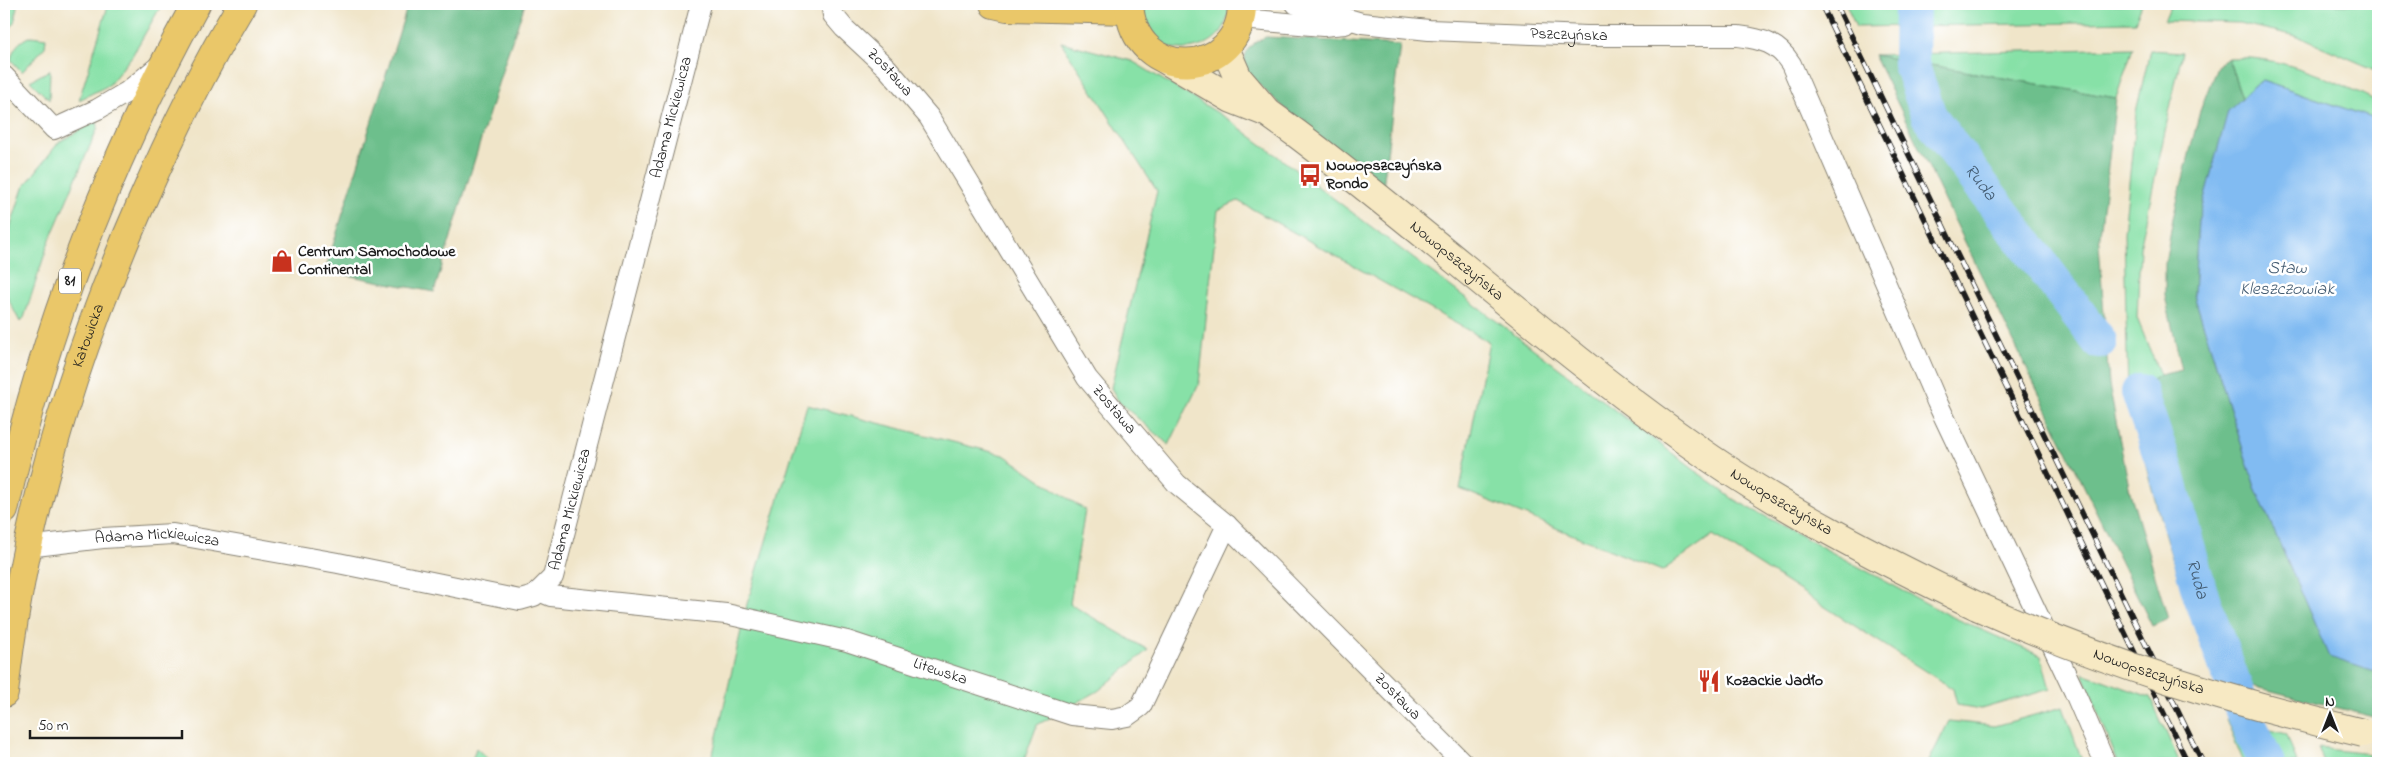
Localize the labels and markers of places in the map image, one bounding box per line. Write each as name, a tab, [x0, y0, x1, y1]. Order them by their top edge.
place label: Nowopszczyńska Rondo	[1325, 154, 1442, 196]
bus stop icon: Nowopszczyńska Rondo	[1297, 162, 1323, 188]
place label: Centrum Samochodowe Continental	[298, 240, 456, 282]
shop icon: Centrum Samochodowe Continental	[269, 248, 295, 274]
restaurant icon: Kozackie Jadło	[1696, 668, 1722, 694]
place label: Kozackie Jadło	[1726, 669, 1823, 693]

